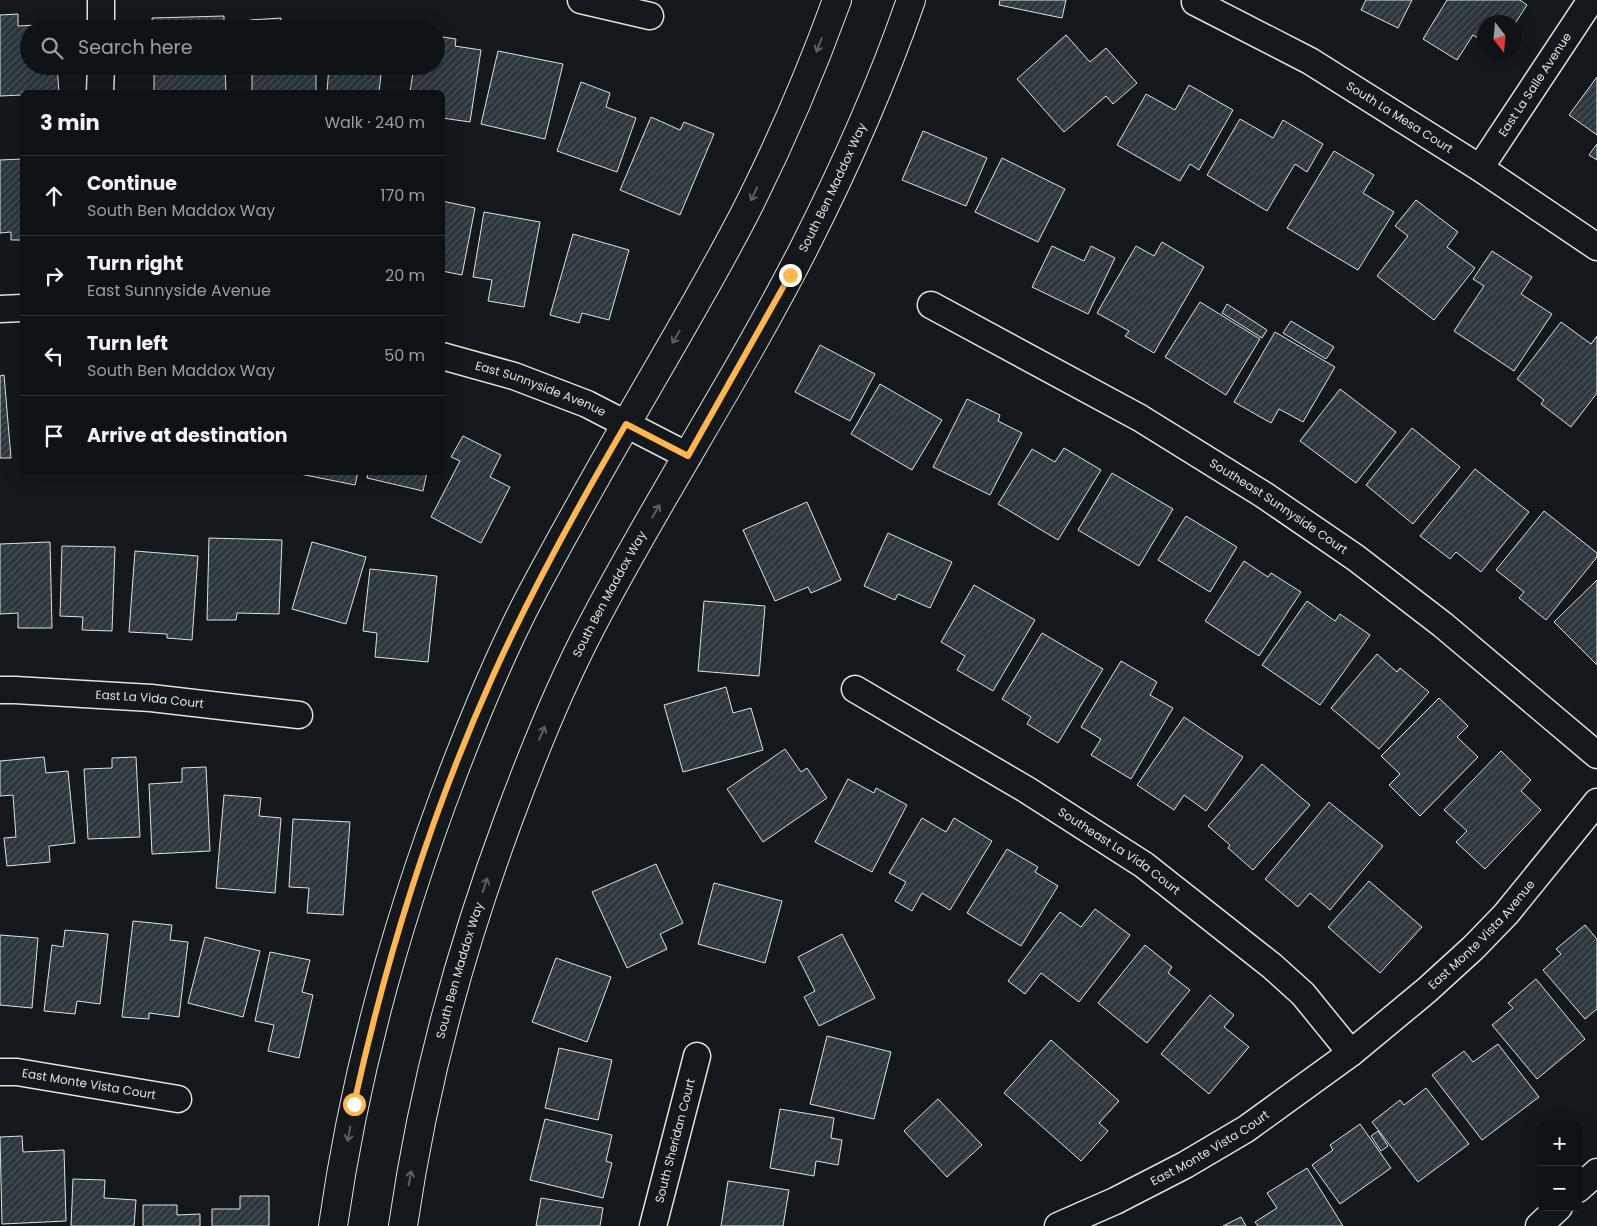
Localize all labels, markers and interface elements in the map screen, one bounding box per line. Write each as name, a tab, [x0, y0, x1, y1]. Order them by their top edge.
north arrow	[1477, 15, 1522, 60]
search box	[20, 20, 445, 75]
street label: East La Salle Avenue	[1494, 29, 1575, 140]
icon: search	[38, 34, 66, 62]
text: Search here	[78, 34, 192, 61]
one-way arrow	[814, 38, 823, 53]
street label: South La Mesa Court	[1343, 77, 1456, 157]
text: 3 min	[40, 108, 100, 137]
text: Walk · 240 m	[324, 111, 425, 134]
street label: South Ben Maddox Way	[794, 120, 870, 255]
text: Continue	[87, 170, 177, 197]
icon: ahead	[40, 182, 68, 210]
text: 170 m	[380, 184, 425, 207]
one-way arrow	[749, 186, 758, 201]
text: South Ben Maddox Way	[87, 199, 275, 222]
text: Turn right	[87, 250, 183, 277]
icon: right	[40, 262, 68, 290]
text: 20 m	[385, 264, 425, 287]
route end	[779, 264, 802, 287]
text: East Sunnyside Avenue	[87, 279, 271, 302]
one-way arrow	[671, 329, 681, 343]
text: Turn left	[87, 330, 168, 357]
icon: left	[40, 342, 68, 370]
text: 50 m	[384, 344, 425, 367]
street label: East Sunnyside Avenue	[474, 357, 609, 420]
text: South Ben Maddox Way	[87, 359, 275, 382]
icon: arrive	[40, 422, 68, 450]
text: Arrive at destination	[87, 422, 288, 449]
street label: Southeast Sunnyside Court	[1207, 454, 1351, 558]
one-way arrow	[651, 504, 661, 518]
street label: South Ben Maddox Way	[568, 527, 650, 660]
street label: East La Vida Court	[95, 686, 205, 712]
one-way arrow	[538, 726, 547, 741]
street label: Southeast La Vida Court	[1055, 803, 1184, 898]
street label: East Monte Vista Avenue	[1424, 876, 1539, 993]
one-way arrow	[480, 877, 490, 893]
street label: South Ben Maddox Way	[431, 900, 487, 1040]
street label: East Monte Vista Court	[21, 1064, 157, 1103]
street label: South Sheridan Court	[650, 1077, 699, 1205]
route start	[343, 1093, 366, 1116]
street label: East Monte Vista Court	[1147, 1106, 1273, 1189]
map controls	[1537, 1121, 1582, 1211]
button: +	[1537, 1121, 1582, 1166]
one-way arrow	[343, 1126, 353, 1142]
button: −	[1537, 1166, 1582, 1211]
one-way arrow	[406, 1170, 416, 1186]

